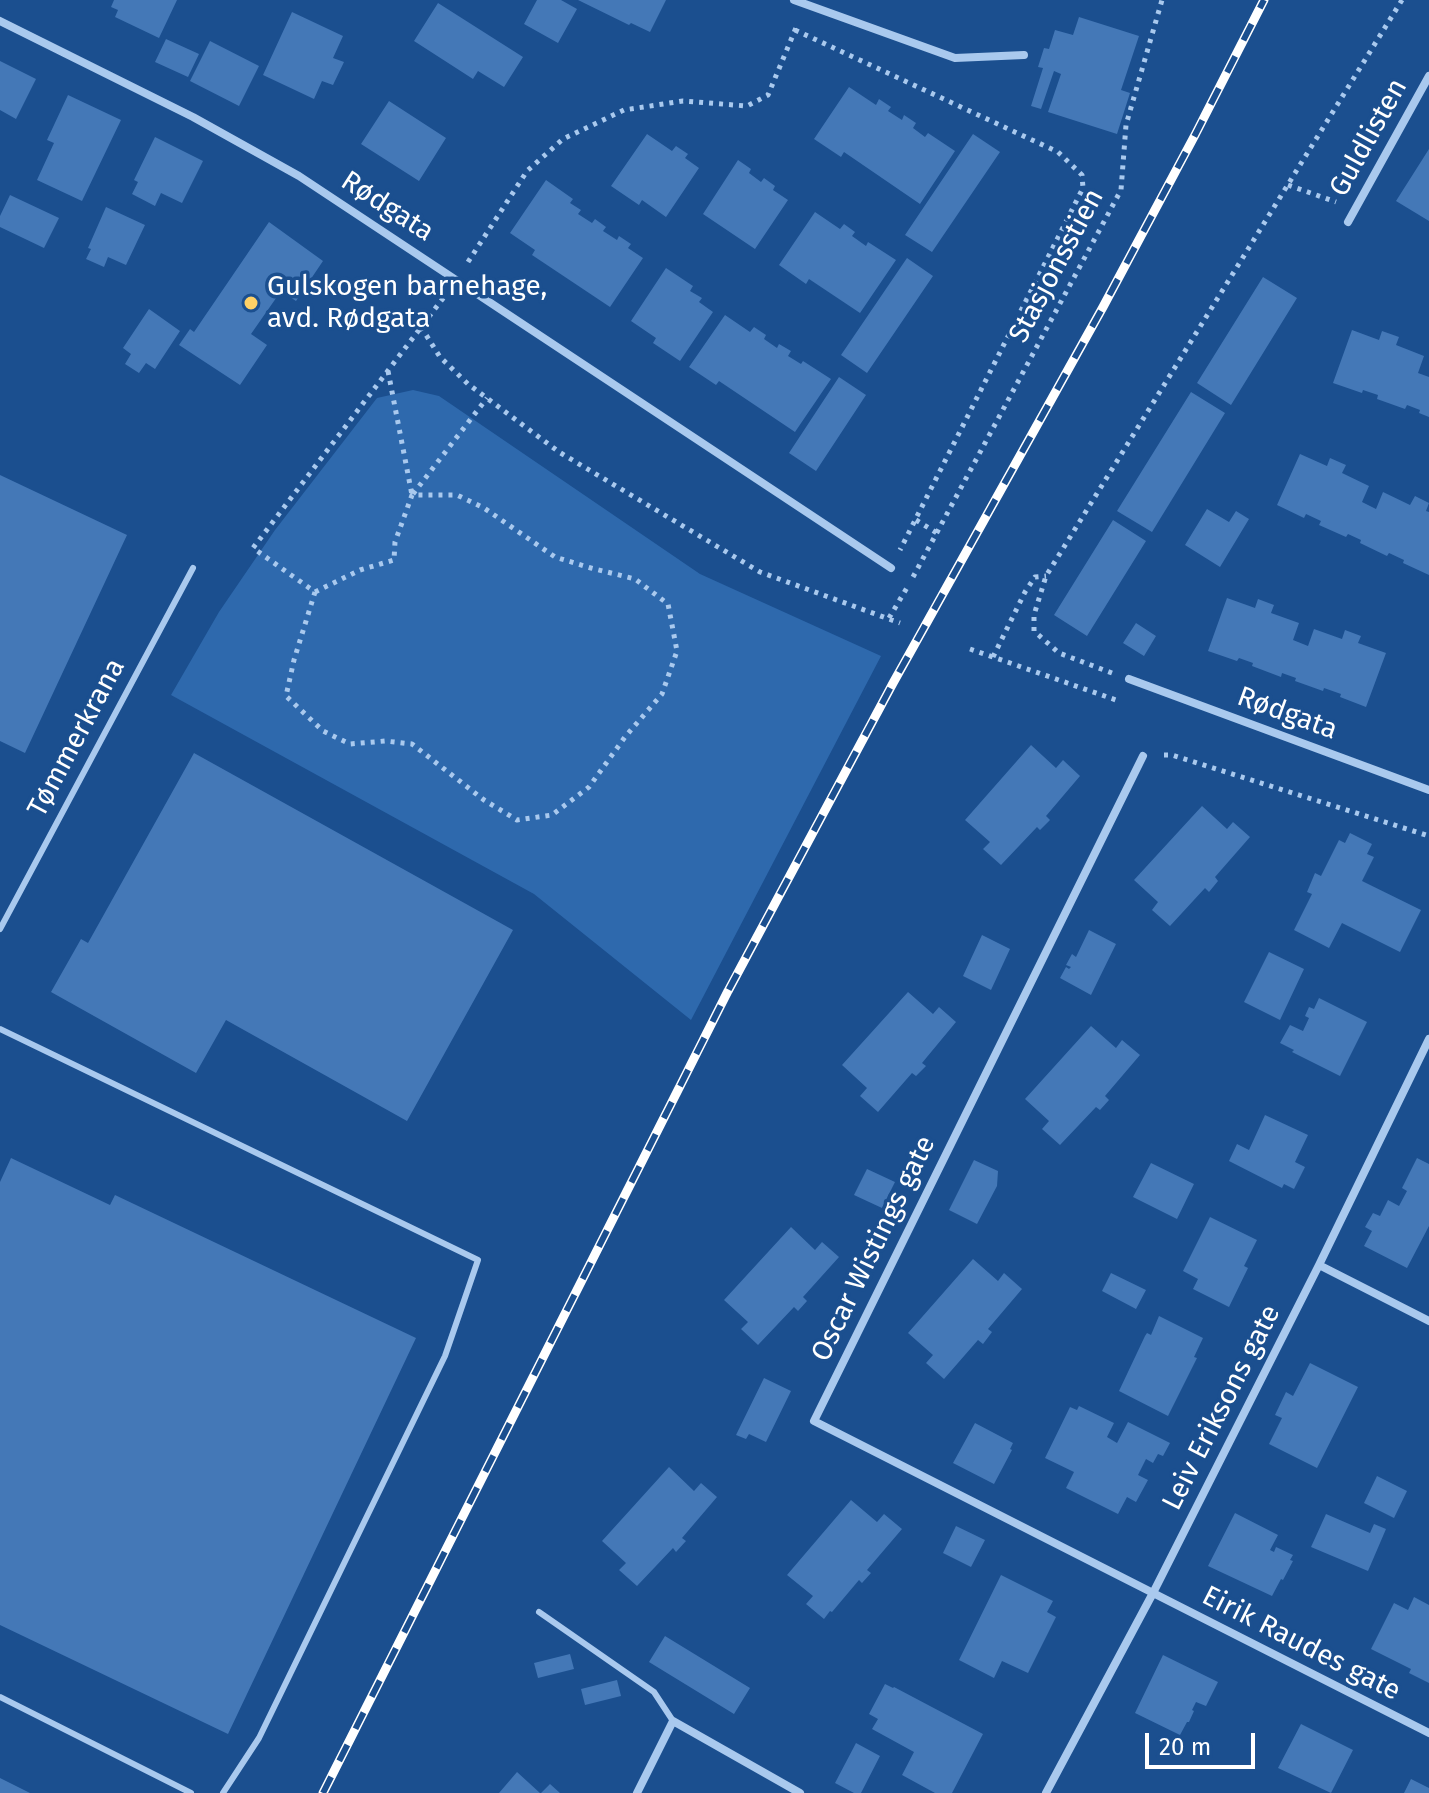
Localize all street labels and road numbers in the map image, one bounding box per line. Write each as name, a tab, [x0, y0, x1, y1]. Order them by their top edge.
street label: Guldlisten	[1323, 73, 1415, 203]
street label: Rødgata	[334, 165, 440, 249]
street label: Stasjonsstien	[1002, 183, 1112, 349]
street label: Tømmerkrana	[21, 653, 133, 823]
street label: Rødgata	[1232, 680, 1342, 748]
street label: Oscar Wistings gate	[805, 1131, 943, 1367]
street label: Leiv Eriksons gate	[1156, 1300, 1288, 1516]
street label: Eirik Raudes gate	[1196, 1579, 1406, 1709]

